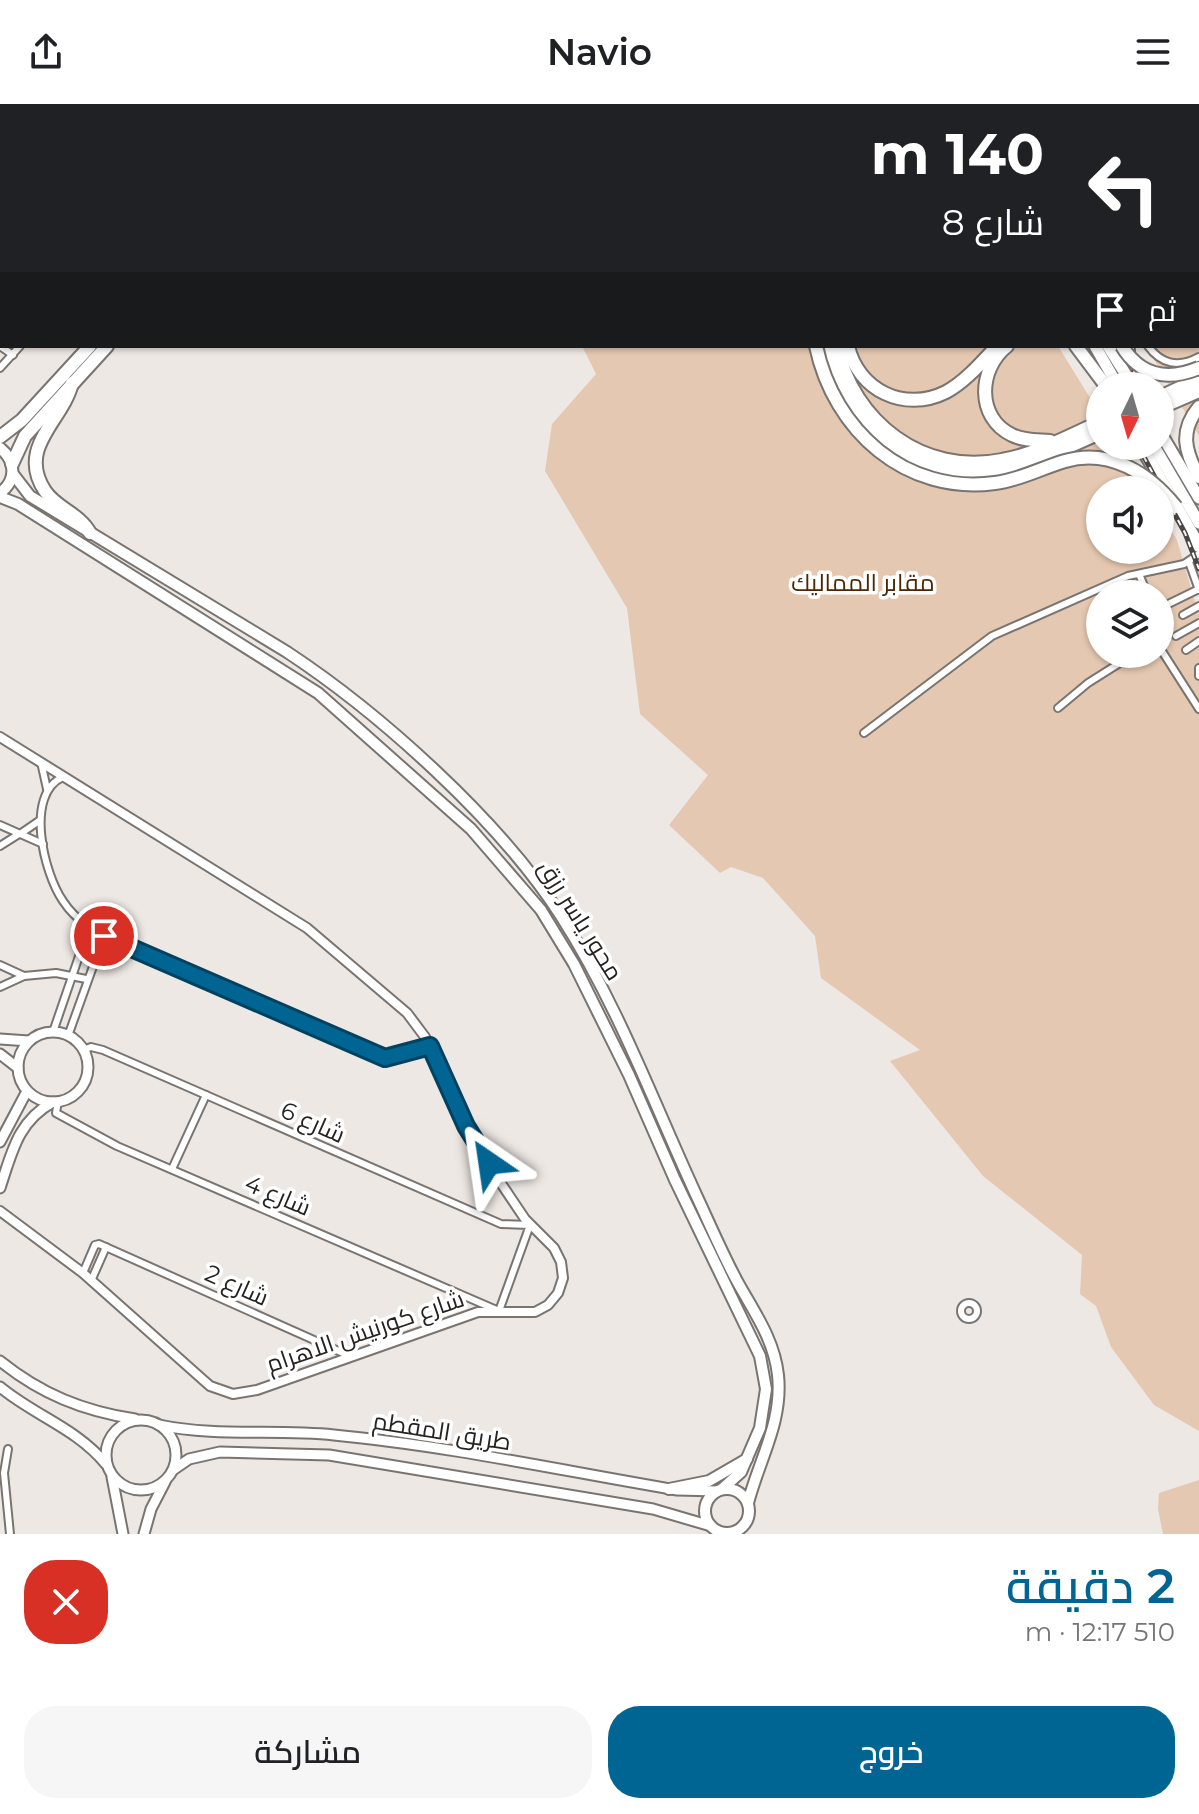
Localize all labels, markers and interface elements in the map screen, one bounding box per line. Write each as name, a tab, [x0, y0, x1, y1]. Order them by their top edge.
icon: share	[24, 30, 68, 74]
text: Navio	[547, 30, 652, 74]
icon: menu	[1131, 30, 1175, 74]
text: 140 m	[871, 120, 1044, 188]
icon: left	[1072, 136, 1176, 240]
text: شارع 8	[942, 200, 1044, 244]
icon: arrive	[1088, 288, 1132, 332]
text: ثم	[1148, 292, 1176, 329]
north arrow	[1086, 372, 1174, 460]
map controls	[1086, 372, 1174, 668]
button: sound	[1086, 476, 1174, 564]
park label: مقابر المماليك	[791, 568, 935, 597]
button: layers	[1086, 580, 1174, 668]
street label: محور ياسر رزق	[532, 855, 629, 986]
pin	[70, 902, 138, 970]
icon: arrive	[82, 914, 126, 958]
street label: شارع 6	[275, 1095, 350, 1151]
position arrow	[447, 1121, 531, 1205]
street label: شارع 4	[240, 1168, 315, 1224]
street label: شارع 2	[200, 1258, 273, 1314]
street label: شارع كورنيش الاهرام	[262, 1284, 468, 1380]
street label: طريق المقطم	[371, 1406, 513, 1458]
text: 2 دقيقة	[1006, 1557, 1175, 1615]
button: close	[24, 1560, 108, 1644]
text: 510 m · 12:17	[1025, 1616, 1175, 1648]
button: مشاركة	[24, 1706, 592, 1798]
button: خروج	[608, 1706, 1175, 1798]

